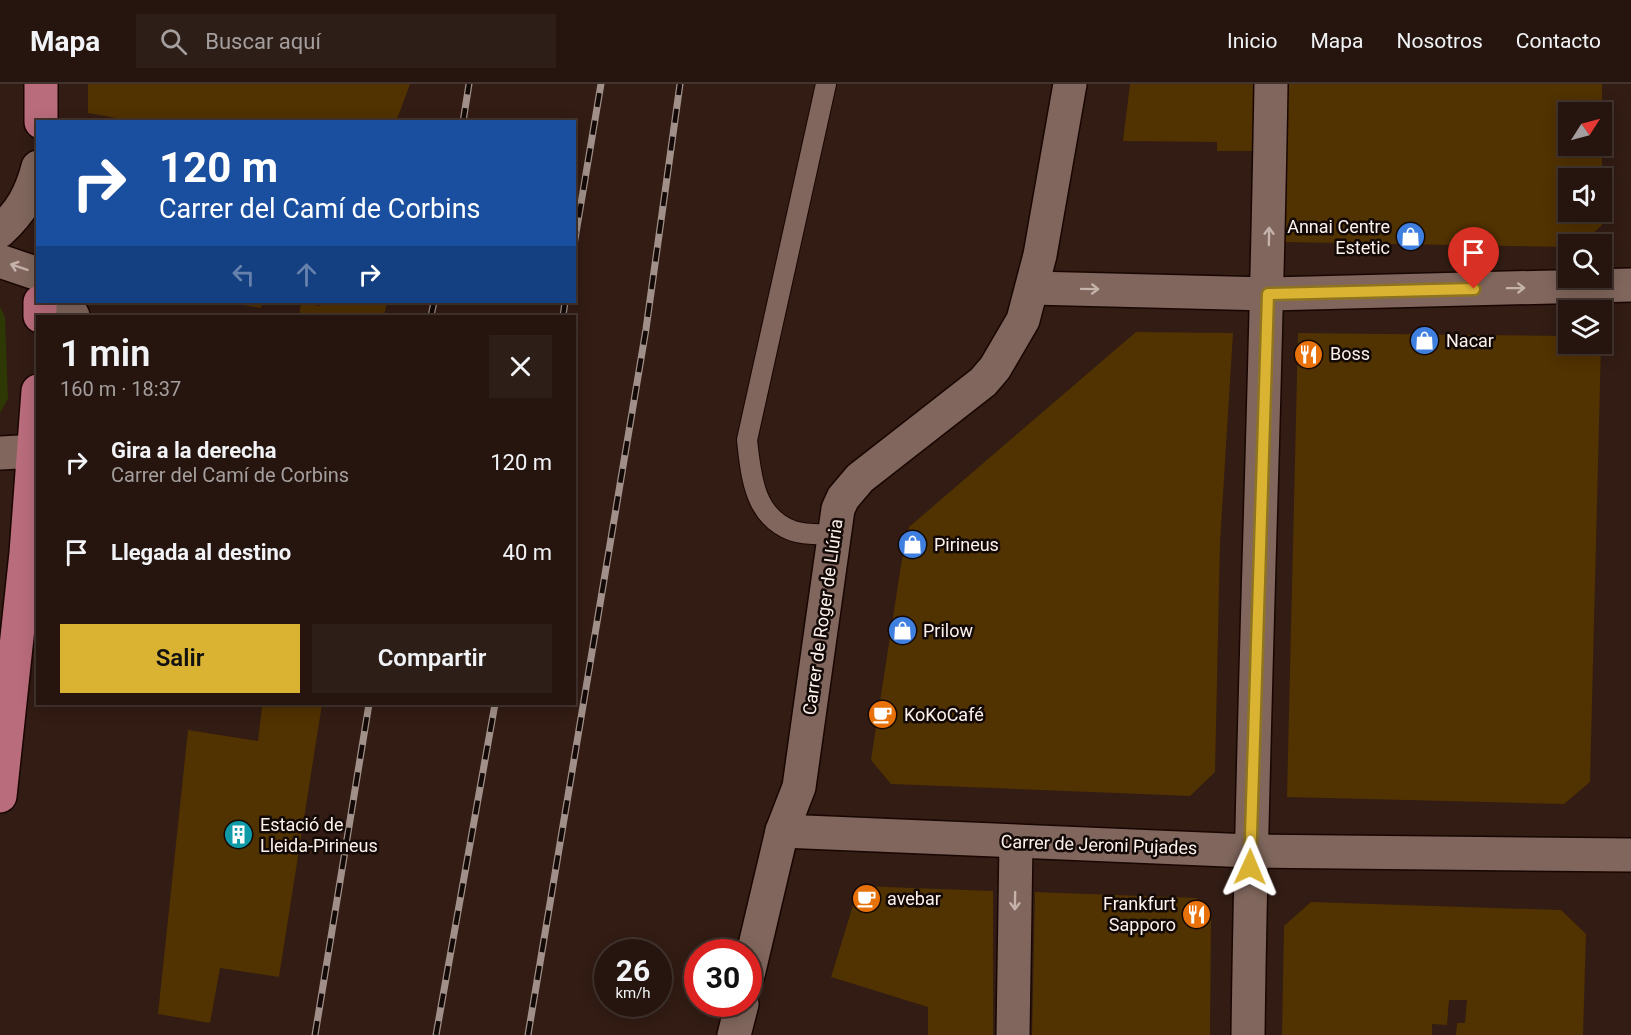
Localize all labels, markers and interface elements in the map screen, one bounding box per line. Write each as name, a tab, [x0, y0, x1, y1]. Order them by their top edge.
search box	[136, 14, 556, 68]
text: Mapa	[30, 25, 100, 58]
icon: search	[157, 25, 190, 58]
text: Buscar aquí	[205, 29, 321, 54]
text: Inicio	[1227, 29, 1277, 53]
text: Mapa	[1310, 29, 1363, 53]
text: Nosotros	[1396, 29, 1483, 53]
text: Contacto	[1516, 29, 1601, 53]
north arrow	[1558, 102, 1612, 156]
map controls	[1558, 102, 1612, 354]
text: 120 m	[159, 143, 278, 192]
icon: right	[60, 144, 138, 222]
button: sound	[1558, 168, 1612, 222]
text: Carrer del Camí de Corbins	[159, 193, 481, 225]
place label: Annai Centre Estetic	[1287, 216, 1390, 258]
shop icon: Annai Centre Estetic	[1395, 221, 1427, 253]
one-way arrow	[1263, 226, 1274, 246]
pin	[1448, 227, 1499, 289]
button: search	[1558, 234, 1612, 288]
icon: arrive	[1457, 236, 1490, 269]
icon: left	[227, 258, 260, 291]
icon: ahead	[290, 258, 323, 291]
icon: right	[353, 258, 386, 291]
one-way arrow	[10, 261, 29, 272]
one-way arrow	[1505, 282, 1525, 294]
one-way arrow	[1080, 284, 1100, 295]
button: layers	[1558, 300, 1612, 354]
shop icon: Nacar	[1409, 325, 1441, 357]
place label: Nacar	[1446, 330, 1494, 351]
text: 1 min	[60, 333, 150, 375]
button: close	[489, 335, 552, 398]
restaurant icon: Boss	[1293, 338, 1325, 370]
place label: Boss	[1330, 343, 1370, 364]
text: 160 m · 18:37	[60, 377, 181, 401]
text: Gira a la derecha	[111, 438, 277, 463]
icon: right	[60, 446, 93, 479]
text: 120 m	[490, 450, 552, 475]
text: Carrer del Camí de Corbins	[111, 463, 349, 487]
street label: Carrer de Roger de Llúria	[798, 518, 847, 716]
shop icon: Pirineus	[897, 529, 929, 561]
place label: Pirineus	[934, 534, 999, 555]
icon: arrive	[60, 536, 93, 569]
text: Llegada al destino	[111, 540, 291, 565]
text: 40 m	[503, 540, 552, 565]
shop icon: Prilow	[886, 615, 918, 647]
place label: Prilow	[923, 620, 973, 641]
button: Salir	[60, 624, 300, 693]
button: Compartir	[312, 624, 552, 693]
cafe icon: KoKoCafé	[867, 699, 899, 731]
place label: KoKoCafé	[904, 704, 984, 725]
place label: Estació de Lleida-Pirineus	[260, 814, 378, 856]
building icon: Estació de Lleida-Pirineus	[223, 819, 255, 851]
street label: Carrer de Jeroni Pujades	[1000, 831, 1198, 858]
position arrow	[1218, 835, 1282, 899]
cafe icon: avebar	[850, 883, 882, 915]
place label: avebar	[887, 888, 941, 909]
one-way arrow	[1009, 890, 1021, 910]
place label: Frankfurt Sapporo	[1103, 893, 1176, 935]
restaurant icon: Frankfurt Sapporo	[1181, 898, 1213, 930]
speed limit sign: 30	[684, 939, 762, 1017]
text: 26	[616, 953, 650, 988]
text: km/h	[615, 984, 651, 1002]

